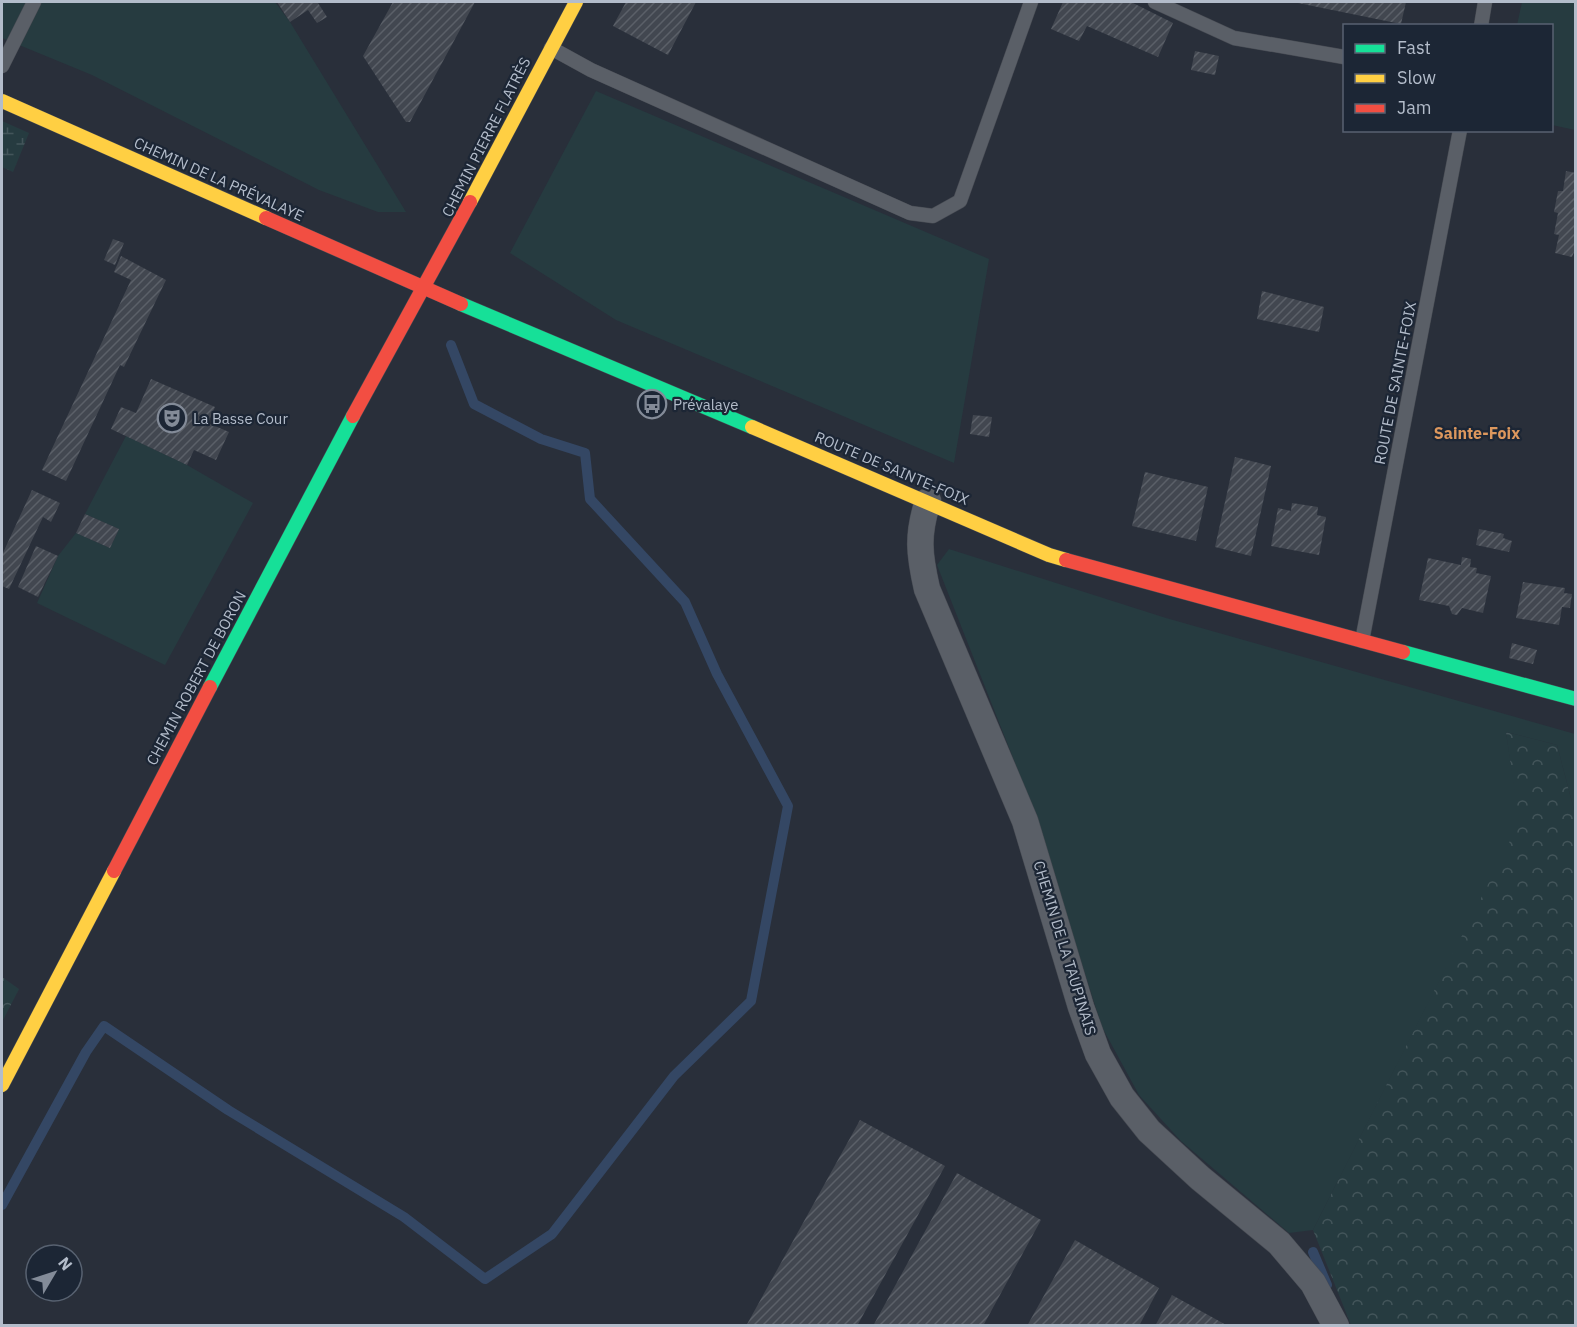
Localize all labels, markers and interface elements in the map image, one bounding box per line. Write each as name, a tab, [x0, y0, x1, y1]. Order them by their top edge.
legend	[1343, 24, 1553, 132]
text: Fast	[1397, 36, 1431, 59]
street label: CHEMIN PIERRE FLATRÈS	[437, 54, 535, 220]
text: Slow	[1397, 66, 1436, 89]
text: Jam	[1397, 96, 1432, 119]
street label: CHEMIN DE LA PRÉVALAYE	[131, 133, 307, 225]
street label: ROUTE DE SAINTE-FOIX	[1370, 300, 1420, 466]
bus stop icon: Prévalaye	[636, 388, 668, 420]
place label: Prévalaye	[673, 395, 738, 414]
theatre icon: La Basse Cour	[156, 402, 188, 434]
place label: La Basse Cour	[193, 409, 288, 428]
district label: Sainte-Foix	[1434, 423, 1520, 443]
street label: ROUTE DE SAINTE-FOIX	[812, 427, 972, 509]
street label: CHEMIN ROBERT DE BORON	[142, 588, 250, 768]
street label: CHEMIN DE LA TAUPINAIS	[1029, 858, 1101, 1038]
north arrow	[24, 1243, 84, 1303]
text: N	[54, 1253, 77, 1274]

